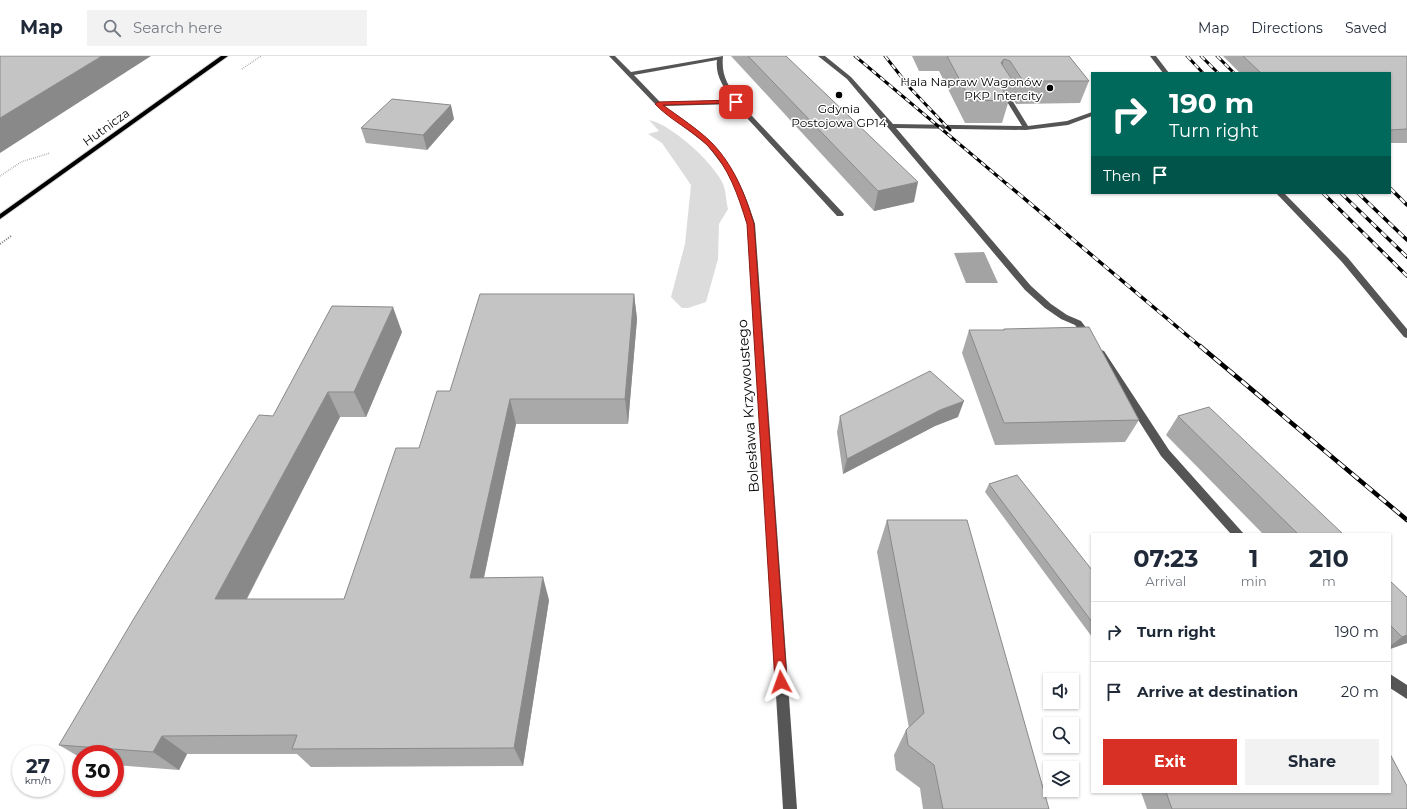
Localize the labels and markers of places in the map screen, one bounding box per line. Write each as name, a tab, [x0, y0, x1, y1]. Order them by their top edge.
place label: Hala Napraw Wagonów PKP Intercity	[900, 74, 1042, 103]
marker: Hala Napraw Wagonów PKP Intercity	[1045, 83, 1055, 93]
pin	[719, 85, 753, 119]
marker: Gdynia Postojowa GP14	[834, 90, 844, 100]
place label: Gdynia Postojowa GP14	[791, 101, 887, 130]

